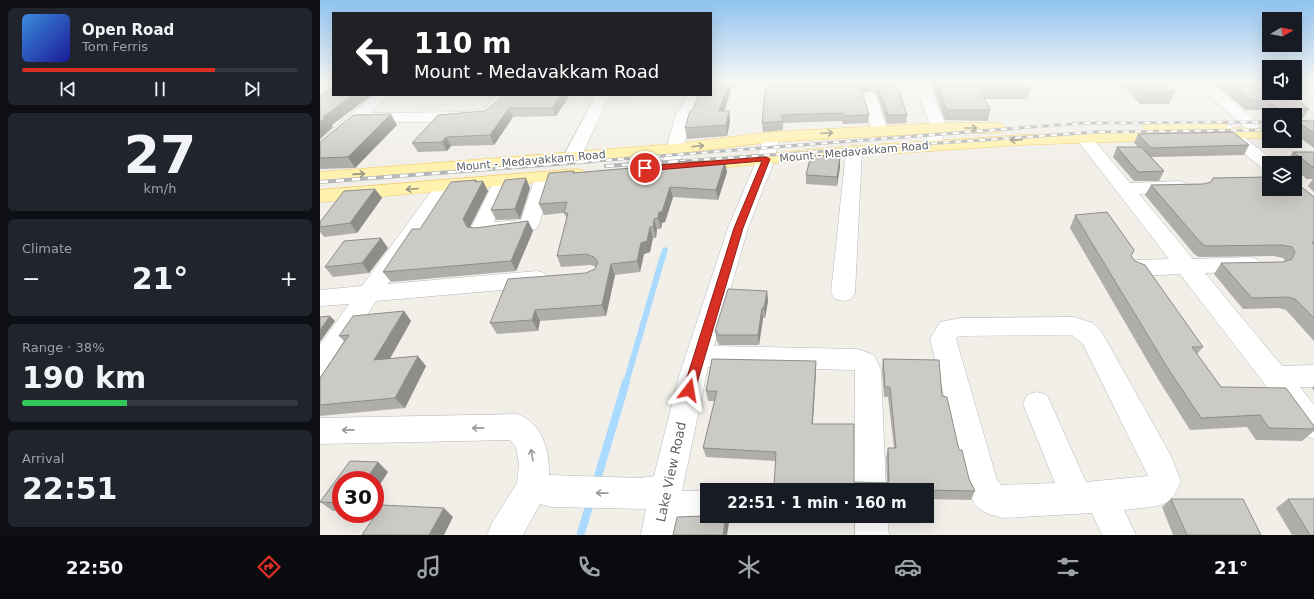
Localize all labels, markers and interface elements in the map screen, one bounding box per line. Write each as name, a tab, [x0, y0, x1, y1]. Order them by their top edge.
north arrow	[1262, 12, 1302, 52]
map controls	[1262, 12, 1302, 196]
text: Open Road	[82, 21, 174, 39]
text: 110 m	[414, 27, 511, 60]
icon: left	[348, 28, 400, 80]
text: Tom Ferris	[82, 39, 148, 54]
button: sound	[1262, 60, 1302, 100]
text: Mount - Medavakkam Road	[414, 61, 659, 82]
icon: previous	[57, 78, 79, 100]
icon: pause	[149, 78, 171, 100]
icon: next	[241, 78, 263, 100]
button: search	[1262, 108, 1302, 148]
one-way arrow	[964, 124, 977, 132]
text: 27	[124, 125, 196, 185]
one-way arrow	[820, 130, 833, 137]
one-way arrow	[1010, 137, 1023, 144]
street label: Mount - Medavakkam Road	[779, 139, 929, 165]
one-way arrow	[691, 142, 704, 150]
street label: Mount - Medavakkam Road	[456, 148, 606, 174]
pin	[628, 151, 662, 185]
button: layers	[1262, 156, 1302, 196]
icon: arrive	[634, 157, 656, 179]
one-way arrow	[352, 171, 365, 178]
text: km/h	[144, 181, 176, 196]
one-way arrow	[406, 185, 419, 192]
text: Climate	[22, 241, 72, 256]
text: 21°	[132, 261, 188, 296]
text: −	[22, 266, 40, 291]
text: +	[280, 266, 298, 291]
text: Range · 38%	[22, 340, 105, 355]
text: 190 km	[22, 360, 146, 395]
position arrow	[668, 369, 710, 411]
street label: Lake View Road	[653, 421, 689, 523]
one-way arrow	[472, 424, 485, 431]
one-way arrow	[342, 426, 355, 434]
one-way arrow	[528, 448, 536, 461]
text: Arrival	[22, 451, 64, 466]
text: 22:51	[22, 471, 118, 506]
speed limit sign: 30	[332, 471, 384, 523]
one-way arrow	[596, 489, 609, 497]
text: 22:51 · 1 min · 160 m	[727, 494, 907, 512]
icon: directions	[255, 553, 283, 581]
icon: music	[415, 553, 443, 581]
icon: phone	[575, 553, 603, 581]
icon: climate	[735, 553, 763, 581]
icon: car	[894, 553, 922, 581]
icon: filters	[1054, 553, 1082, 581]
text: 22:50	[66, 557, 123, 578]
text: 21°	[1214, 557, 1248, 578]

